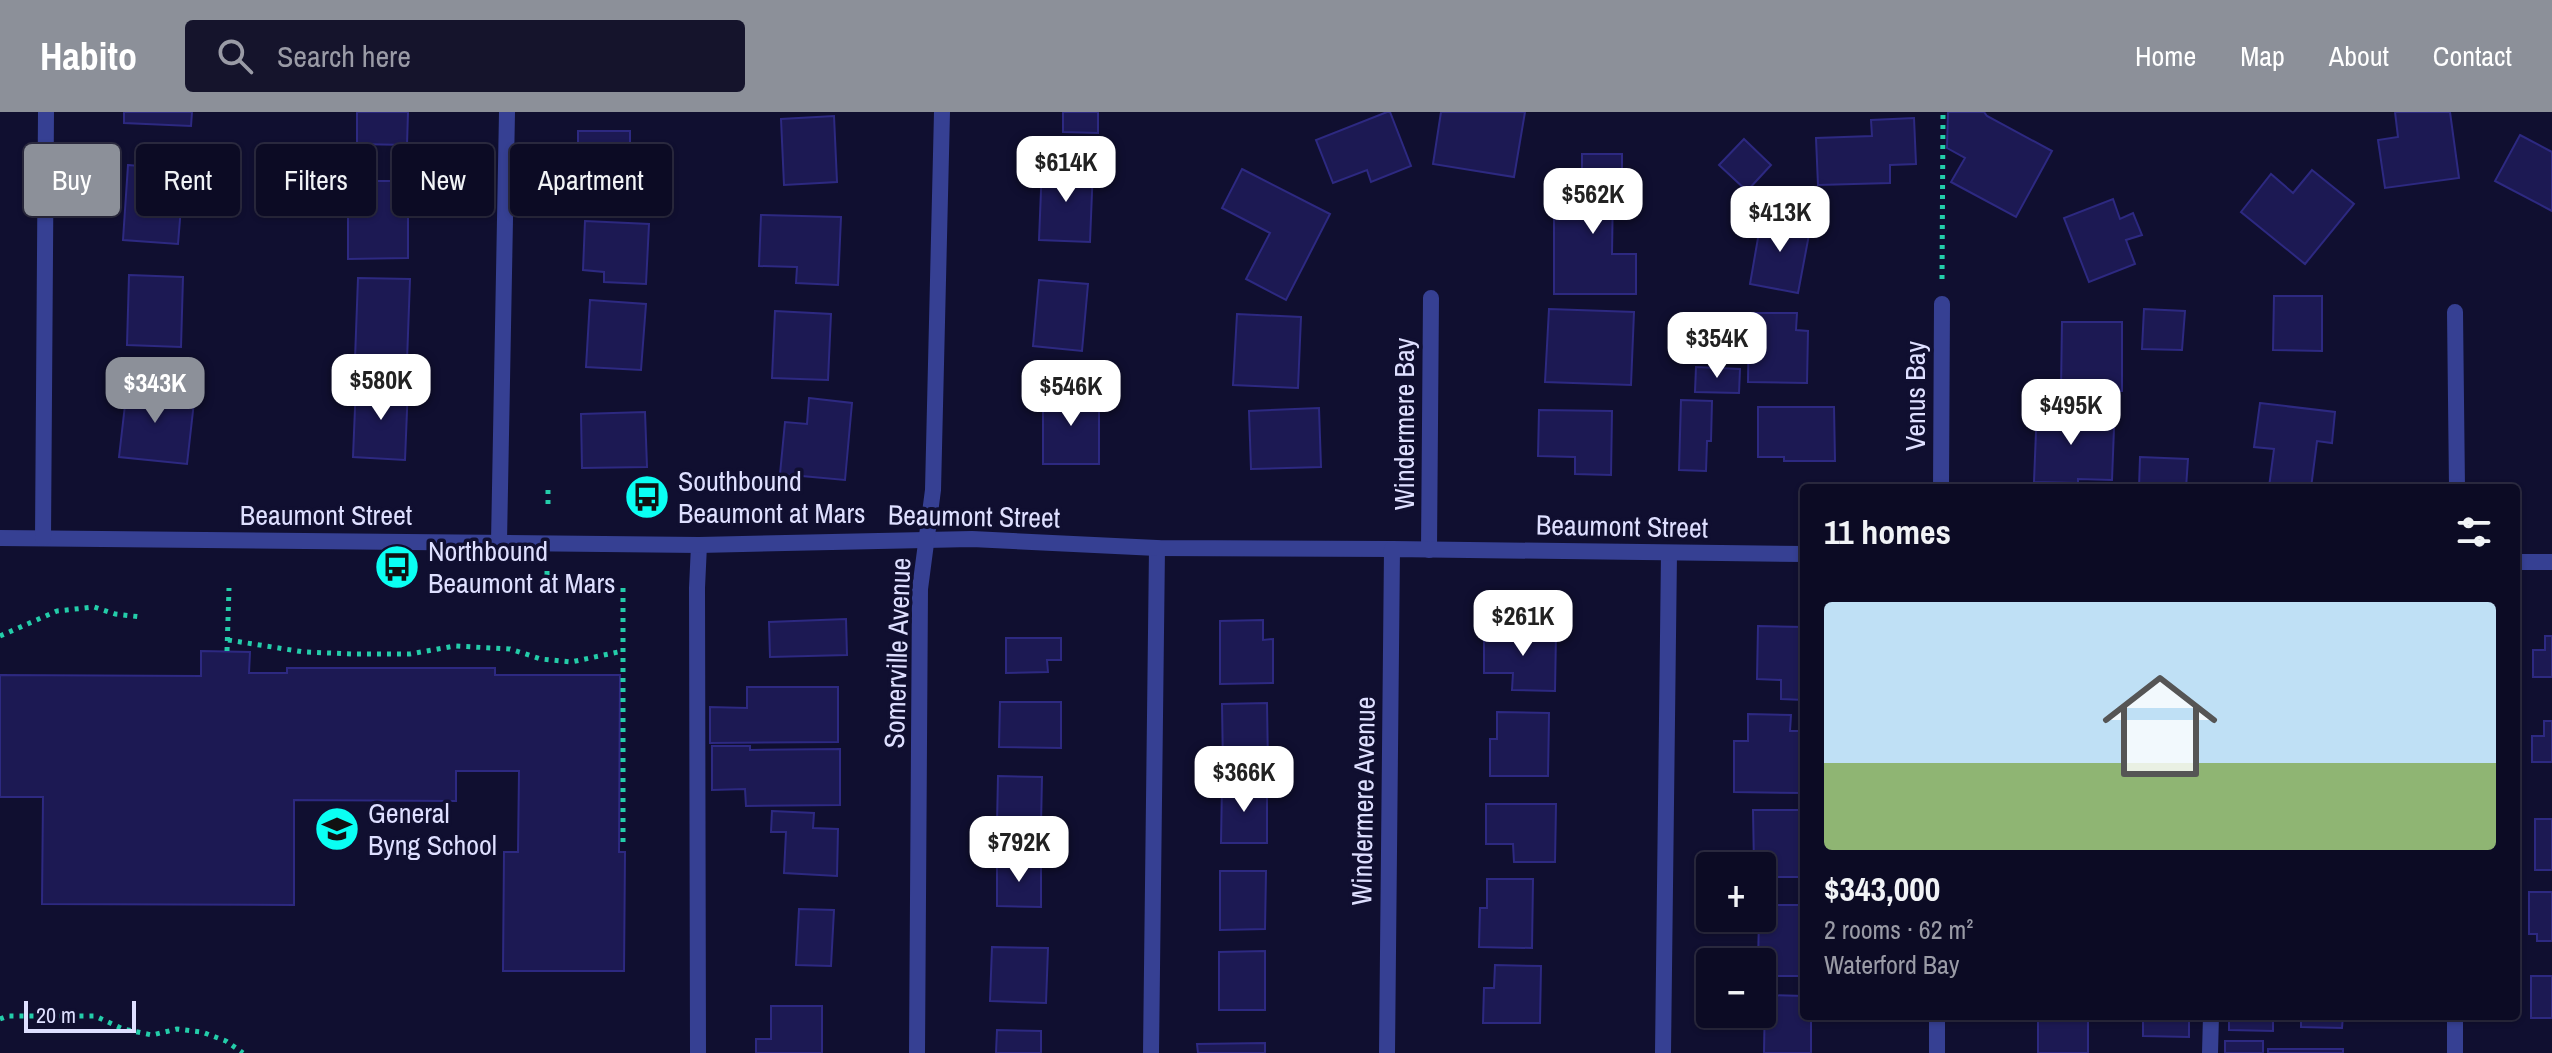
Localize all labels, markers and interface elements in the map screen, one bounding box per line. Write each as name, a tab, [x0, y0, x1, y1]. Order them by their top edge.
search box	[185, 20, 745, 92]
text: Habito	[40, 31, 137, 82]
icon: search	[213, 34, 257, 78]
text: Search here	[277, 36, 411, 76]
text: Home	[2135, 37, 2196, 75]
text: Map	[2240, 37, 2285, 75]
text: About	[2329, 37, 2389, 75]
text: Contact	[2433, 37, 2512, 75]
pin: $614K	[1010, 136, 1122, 204]
chip: Buy	[24, 144, 120, 216]
chip: Rent	[136, 144, 240, 216]
chip: Filters	[256, 144, 376, 216]
chip: New	[392, 144, 494, 216]
chip: Apartment	[510, 144, 672, 216]
text: $614K	[1035, 144, 1097, 179]
pin: $562K	[1537, 168, 1649, 236]
text: $562K	[1562, 176, 1624, 211]
pin: $413K	[1724, 186, 1836, 254]
text: $413K	[1749, 194, 1811, 229]
pin: $354K	[1661, 312, 1773, 380]
text: $354K	[1686, 320, 1748, 355]
street label: Windermere Bay	[1385, 337, 1423, 510]
street label: Venus Bay	[1896, 341, 1934, 451]
pin: $580K	[325, 354, 437, 422]
pin: $343K	[99, 357, 211, 425]
pin: $546K	[1015, 360, 1127, 428]
text: $580K	[350, 362, 412, 397]
text: $343K	[124, 365, 186, 400]
text: $546K	[1040, 368, 1102, 403]
pin: $495K	[2015, 379, 2127, 447]
text: $495K	[2040, 387, 2102, 422]
place label: Southbound Beaumont at Mars	[678, 462, 866, 532]
bus stop icon: Southbound Beaumont at Mars	[623, 473, 671, 521]
street label: Beaumont Street	[888, 495, 1060, 537]
street label: Beaumont Street	[240, 496, 412, 534]
street label: Beaumont Street	[1536, 505, 1708, 547]
text: 11 homes	[1824, 509, 1951, 555]
icon: filters	[2452, 510, 2496, 554]
place label: Northbound Beaumont at Mars	[428, 532, 616, 602]
bus stop icon: Northbound Beaumont at Mars	[373, 543, 421, 591]
street label: Somerville Avenue	[875, 557, 919, 749]
pin: $261K	[1467, 590, 1579, 658]
text: $261K	[1492, 598, 1554, 633]
icon: home	[2088, 654, 2232, 798]
street label: Windermere Avenue	[1342, 696, 1384, 906]
pin: $366K	[1188, 746, 1300, 814]
text: $366K	[1213, 754, 1275, 789]
place label: General Byng School	[368, 794, 497, 864]
school or university icon: General Byng School	[313, 805, 361, 853]
pin: $792K	[963, 816, 1075, 884]
text: $792K	[988, 824, 1050, 859]
map controls	[1696, 852, 1776, 1028]
button: +	[1696, 852, 1776, 932]
text: $343,000	[1824, 866, 1940, 912]
text: 2 rooms · 62 m²	[1824, 912, 1973, 947]
text: Waterford Bay	[1824, 947, 1960, 982]
button: −	[1696, 948, 1776, 1028]
scale bar	[24, 997, 136, 1033]
text: 20 m	[36, 1000, 76, 1030]

